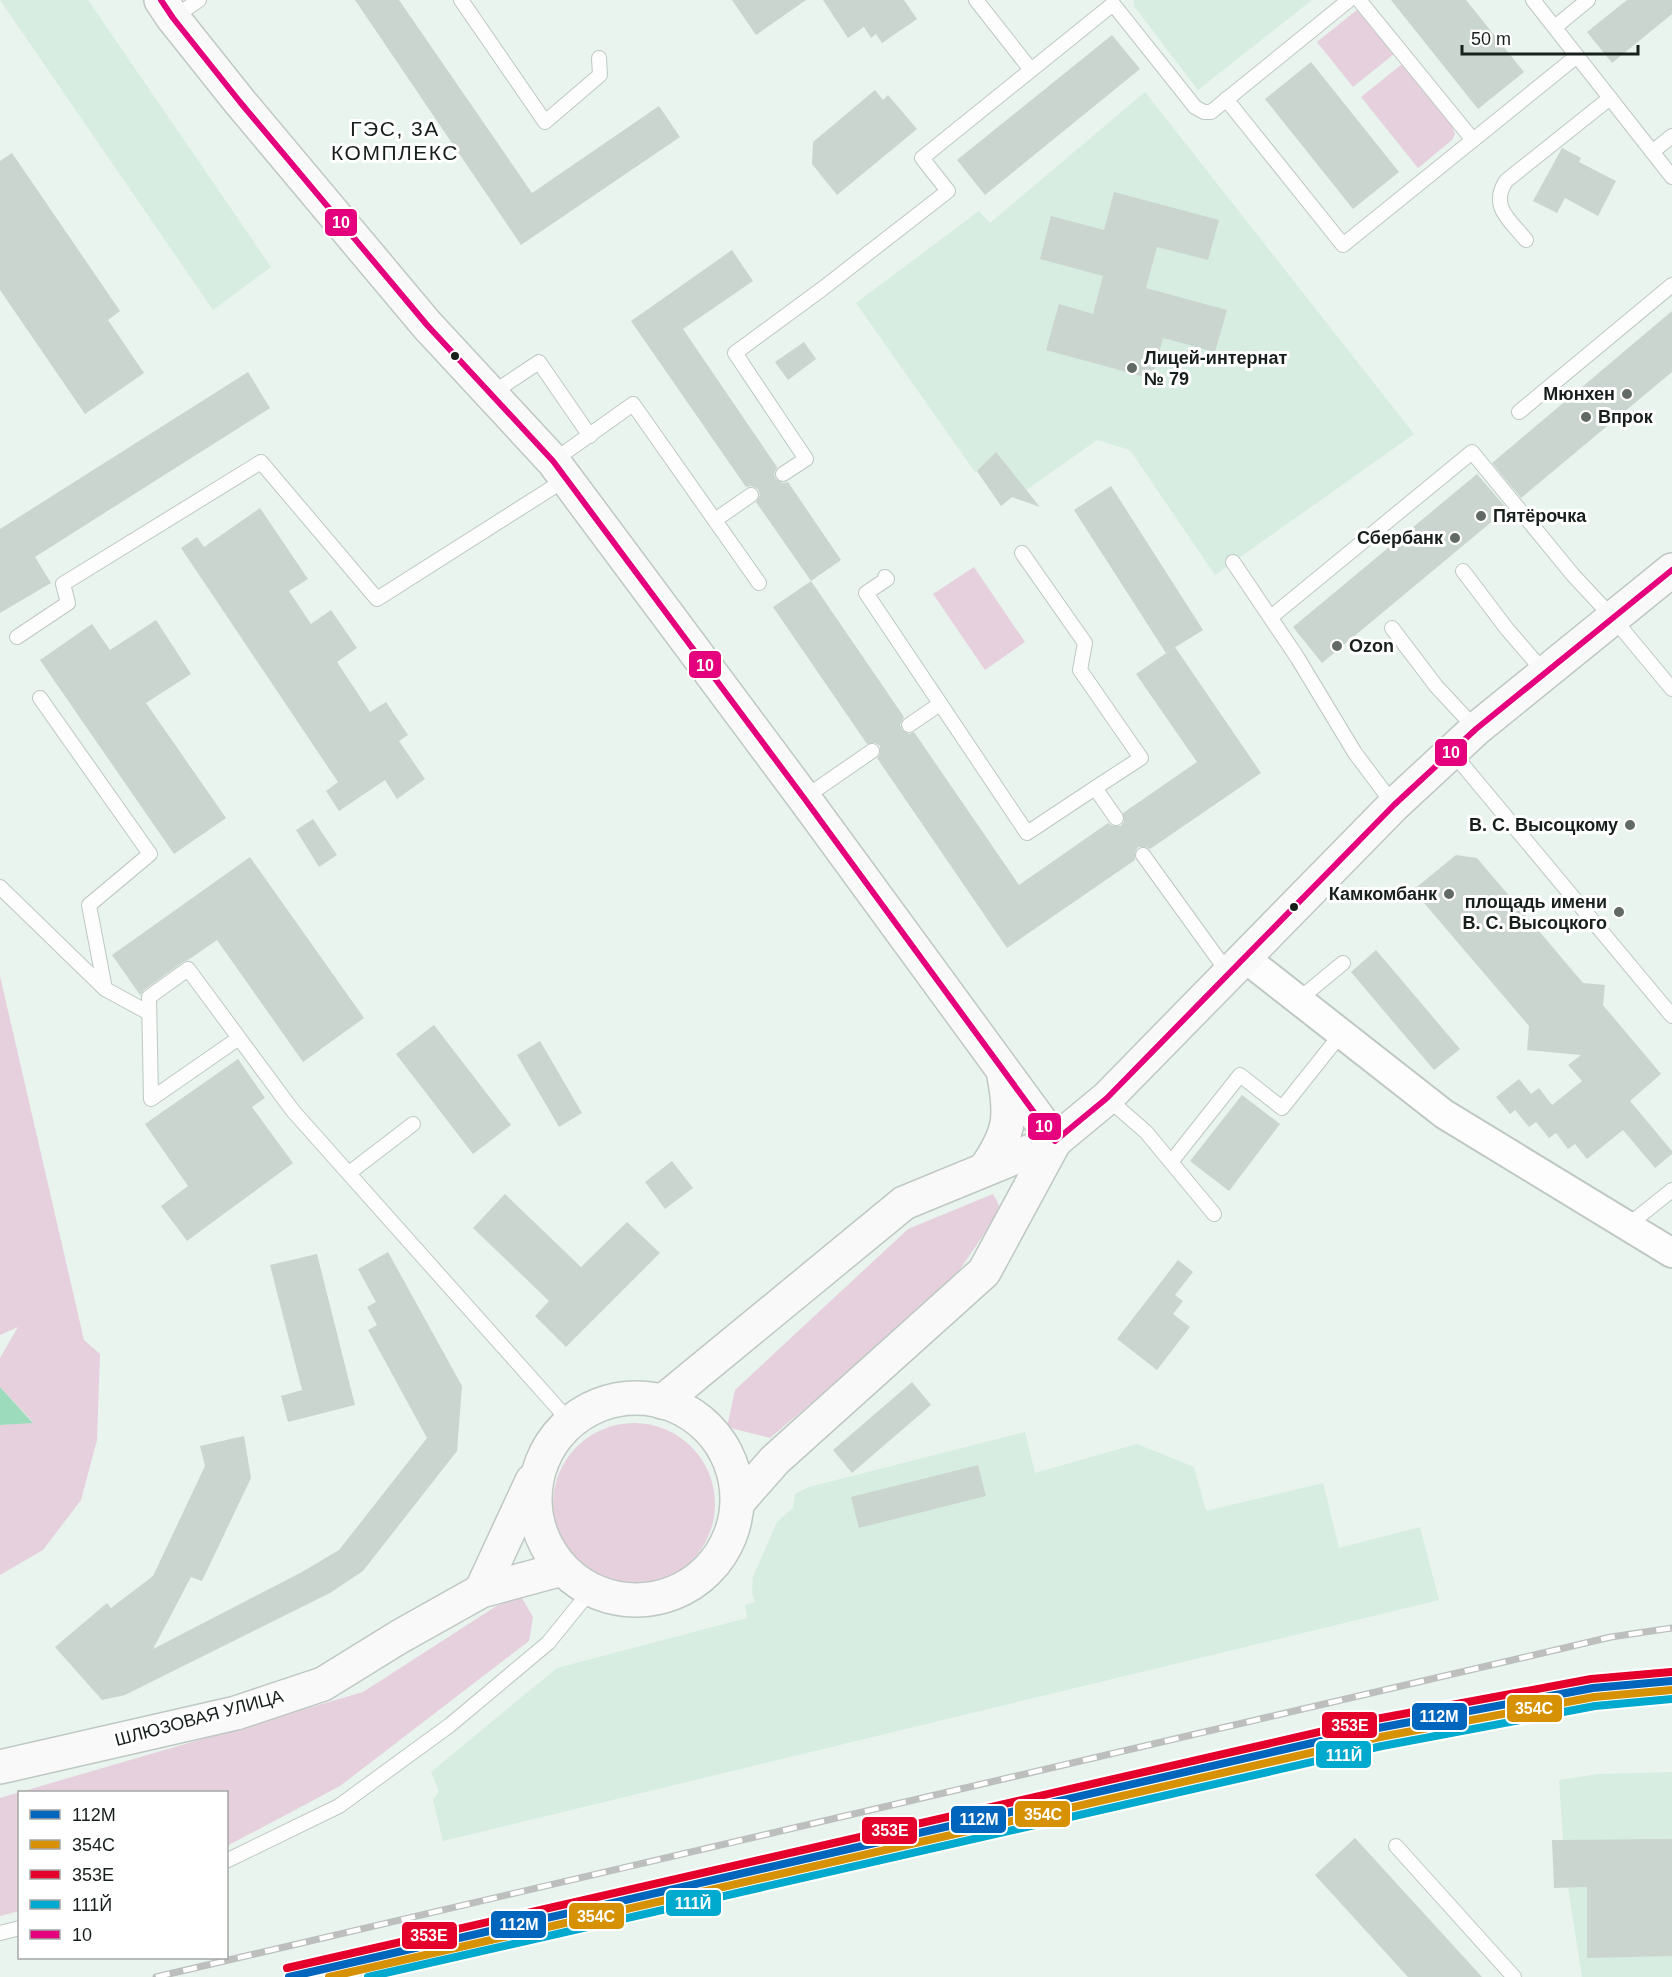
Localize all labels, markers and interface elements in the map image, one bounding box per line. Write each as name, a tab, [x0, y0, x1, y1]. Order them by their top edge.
scale bar	[1462, 18, 1638, 56]
text: 50 m	[1471, 29, 1511, 49]
district label: ГЭС, 3А КОМПЛЕКС	[331, 117, 459, 164]
line badge: 10	[324, 208, 358, 237]
text: 10	[332, 214, 350, 231]
place label: Лицей-интернат № 79	[1144, 348, 1287, 389]
unlabelled marker	[449, 350, 461, 362]
marker: Лицей-интернат № 79	[1125, 361, 1139, 375]
place label: Мюнхен	[1543, 384, 1615, 404]
marker: Мюнхен	[1620, 387, 1634, 401]
place label: Впрок	[1598, 407, 1654, 427]
marker: Впрок	[1579, 410, 1593, 424]
place label: Пятёрочка	[1493, 506, 1587, 526]
marker: Пятёрочка	[1474, 509, 1488, 523]
place label: Сбербанк	[1357, 528, 1444, 548]
marker: Сбербанк	[1448, 531, 1462, 545]
place label: Ozon	[1349, 636, 1394, 656]
marker: Ozon	[1330, 639, 1344, 653]
line badge: 10	[688, 650, 722, 679]
text: 10	[696, 657, 714, 674]
line badge: 10	[1434, 738, 1468, 767]
text: 10	[1442, 744, 1460, 761]
place label: В. С. Высоцкому	[1469, 815, 1618, 835]
marker: В. С. Высоцкому	[1623, 818, 1637, 832]
place label: Камкомбанк	[1329, 884, 1438, 904]
marker: Камкомбанк	[1442, 887, 1456, 901]
place label: площадь имени В. С. Высоцкого	[1463, 892, 1607, 933]
unlabelled marker	[1288, 901, 1300, 913]
marker: площадь имени В. С. Высоцкого	[1612, 905, 1626, 919]
line badge: 10	[1027, 1112, 1062, 1141]
text: 10	[1035, 1118, 1053, 1135]
street label: ШЛЮЗОВАЯ УЛИЦА	[113, 1686, 285, 1750]
line badge: 354С	[1506, 1694, 1563, 1723]
text: 354С	[1515, 1700, 1554, 1717]
line badge: 112М	[1411, 1702, 1468, 1731]
text: 112М	[1419, 1708, 1459, 1725]
line badge: 353Е	[1321, 1711, 1378, 1739]
text: 353Е	[1331, 1717, 1369, 1734]
line badge: 111Й	[1315, 1740, 1372, 1769]
text: 111Й	[1326, 1746, 1362, 1764]
legend	[18, 1791, 228, 1959]
line badge: 354С	[1014, 1800, 1071, 1828]
text: 112М	[72, 1805, 116, 1825]
line badge: 112М	[950, 1805, 1007, 1834]
text: 354С	[1024, 1806, 1063, 1823]
text: 112М	[959, 1811, 999, 1828]
line badge: 353Е	[861, 1816, 918, 1845]
text: 353Е	[871, 1822, 909, 1839]
text: 354С	[72, 1835, 115, 1855]
text: 353Е	[72, 1865, 114, 1885]
line badge: 111Й	[665, 1889, 722, 1917]
text: 111Й	[72, 1894, 112, 1915]
text: 111Й	[675, 1894, 711, 1912]
line badge: 354С	[568, 1902, 625, 1930]
text: 354С	[577, 1908, 616, 1925]
line badge: 112М	[490, 1910, 547, 1939]
text: 112М	[499, 1916, 539, 1933]
line badge: 353Е	[401, 1921, 458, 1950]
text: 10	[72, 1925, 92, 1945]
text: 353Е	[410, 1927, 448, 1944]

